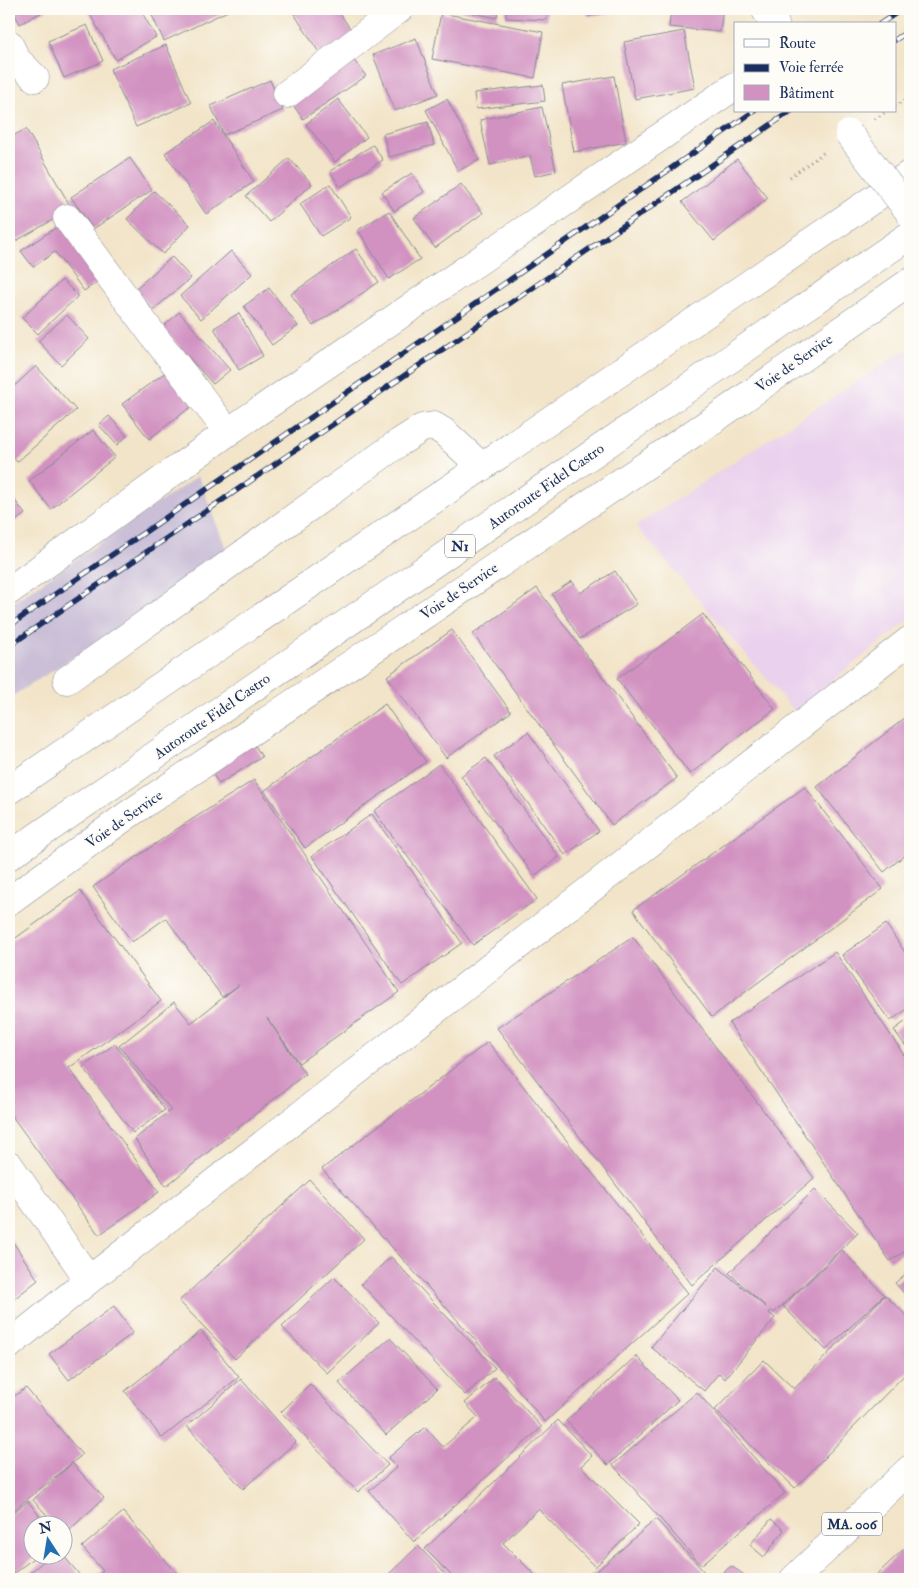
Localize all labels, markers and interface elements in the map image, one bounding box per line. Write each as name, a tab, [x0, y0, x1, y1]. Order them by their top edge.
legend	[734, 22, 896, 112]
text: Route	[779, 34, 816, 53]
text: Voie ferrée	[779, 58, 844, 77]
text: Bâtiment	[779, 84, 834, 103]
street label: Voie de Service	[752, 330, 837, 397]
street label: Autoroute Fidel Castro	[484, 439, 608, 534]
road number: N1	[445, 534, 475, 558]
street label: Voie de Service	[417, 558, 502, 624]
street label: Autoroute Fidel Castro	[150, 669, 274, 764]
street label: Voie de Service	[82, 786, 167, 853]
road number: MA. 006	[822, 1512, 882, 1536]
north arrow	[22, 1516, 72, 1566]
text: N	[37, 1518, 54, 1538]

